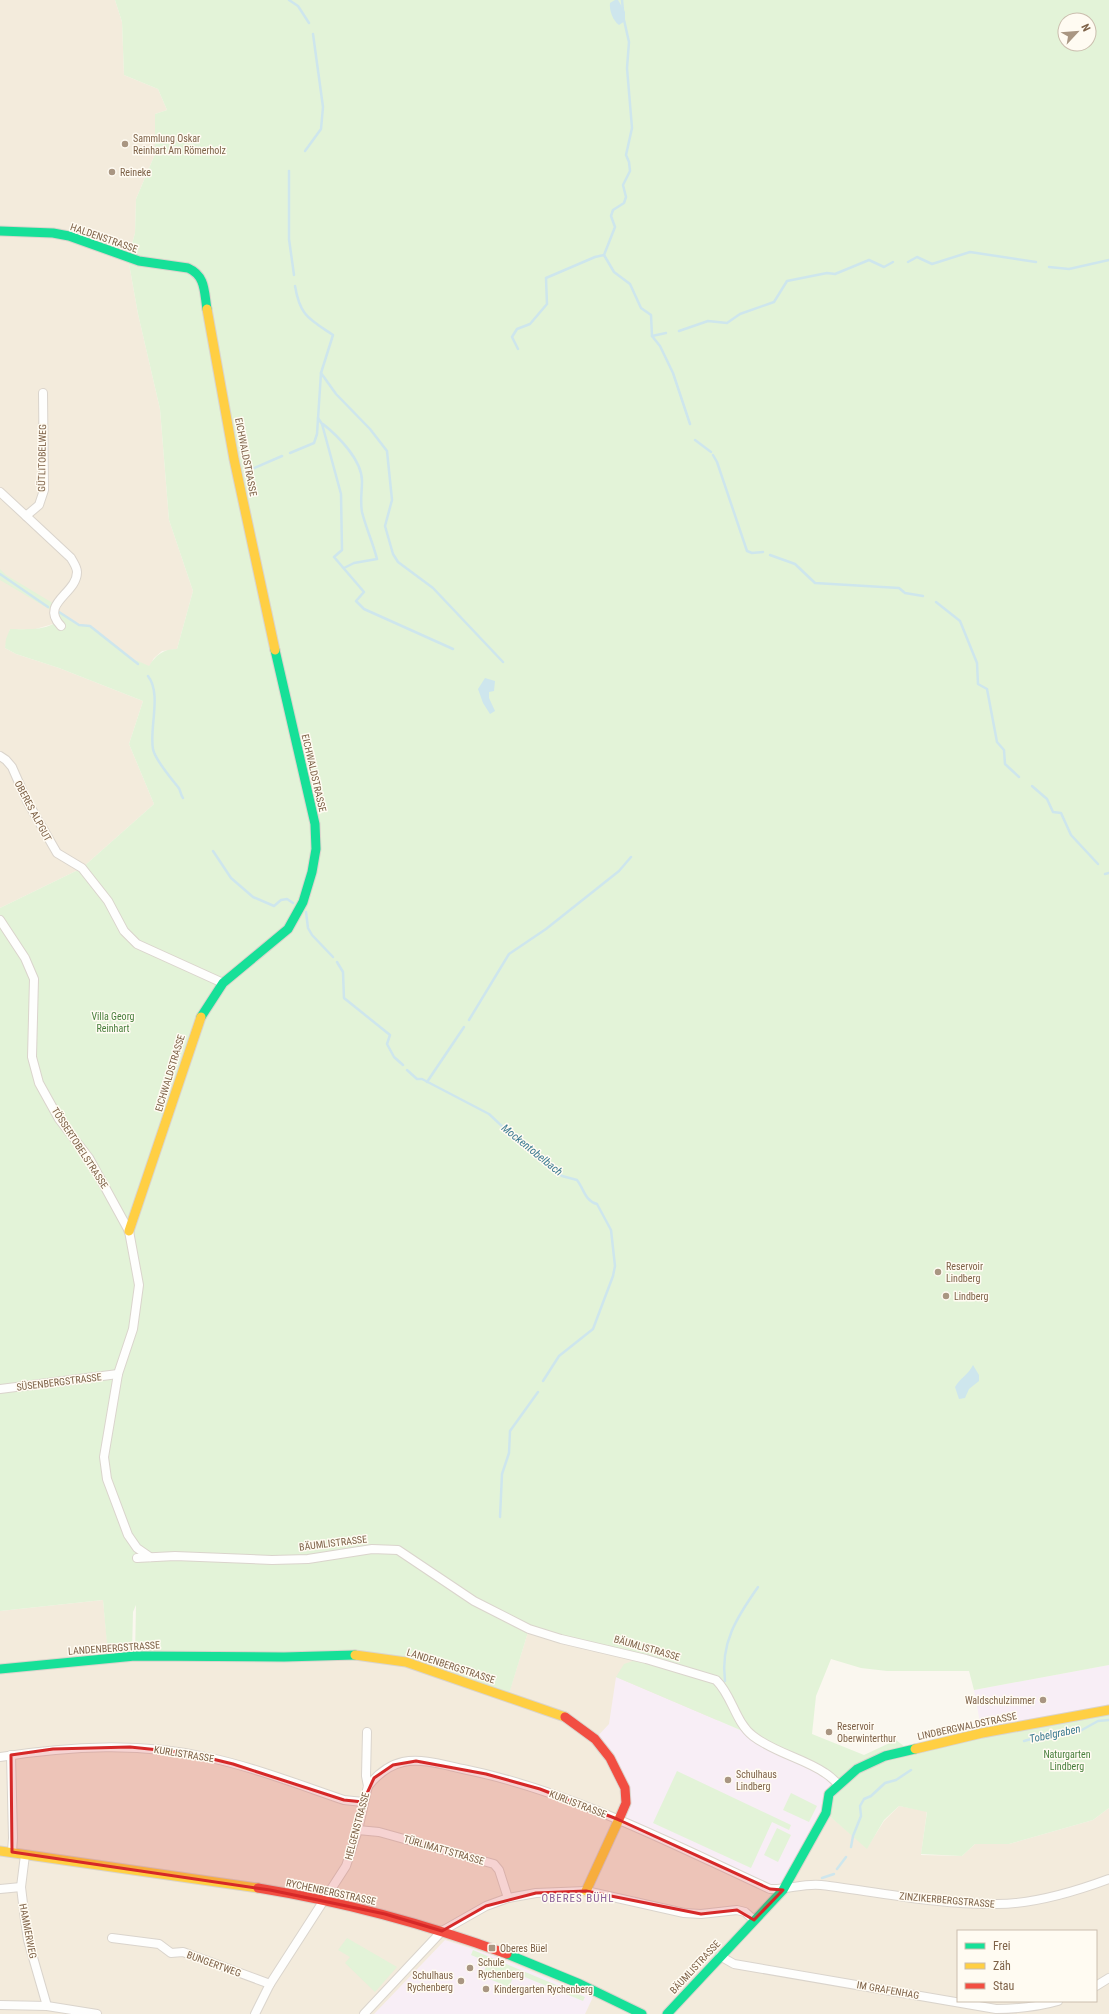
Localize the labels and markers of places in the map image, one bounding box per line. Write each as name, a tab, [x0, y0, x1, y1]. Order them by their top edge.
place label: Sammlung Oskar Reinhart Am Römerholz	[133, 133, 226, 156]
marker: Sammlung Oskar Reinhart Am Römerholz	[120, 139, 130, 149]
marker: Reineke	[107, 167, 117, 177]
place label: Reineke	[120, 167, 151, 178]
place label: Reservoir Lindberg	[946, 1261, 983, 1284]
marker: Reservoir Lindberg	[933, 1267, 943, 1277]
marker: Lindberg	[941, 1291, 951, 1301]
place label: Lindberg	[954, 1291, 988, 1302]
place label: Waldschulzimmer	[965, 1695, 1035, 1706]
marker: Waldschulzimmer	[1038, 1695, 1048, 1705]
place label: Reservoir Oberwinterthur	[837, 1721, 896, 1744]
marker: Reservoir Oberwinterthur	[824, 1727, 834, 1737]
place label: Schulhaus Lindberg	[736, 1769, 777, 1792]
marker: Schulhaus Lindberg	[723, 1775, 733, 1785]
marker: Oberes Büel	[487, 1943, 497, 1953]
place label: Oberes Büel	[500, 1943, 547, 1954]
place label: Schule Rychenberg	[478, 1957, 524, 1980]
marker: Schule Rychenberg	[465, 1963, 475, 1973]
place label: Schulhaus Rychenberg	[407, 1970, 453, 1993]
marker: Schulhaus Rychenberg	[456, 1976, 466, 1986]
marker: Kindergarten Rychenberg	[481, 1984, 491, 1994]
place label: Kindergarten Rychenberg	[494, 1984, 593, 1995]

